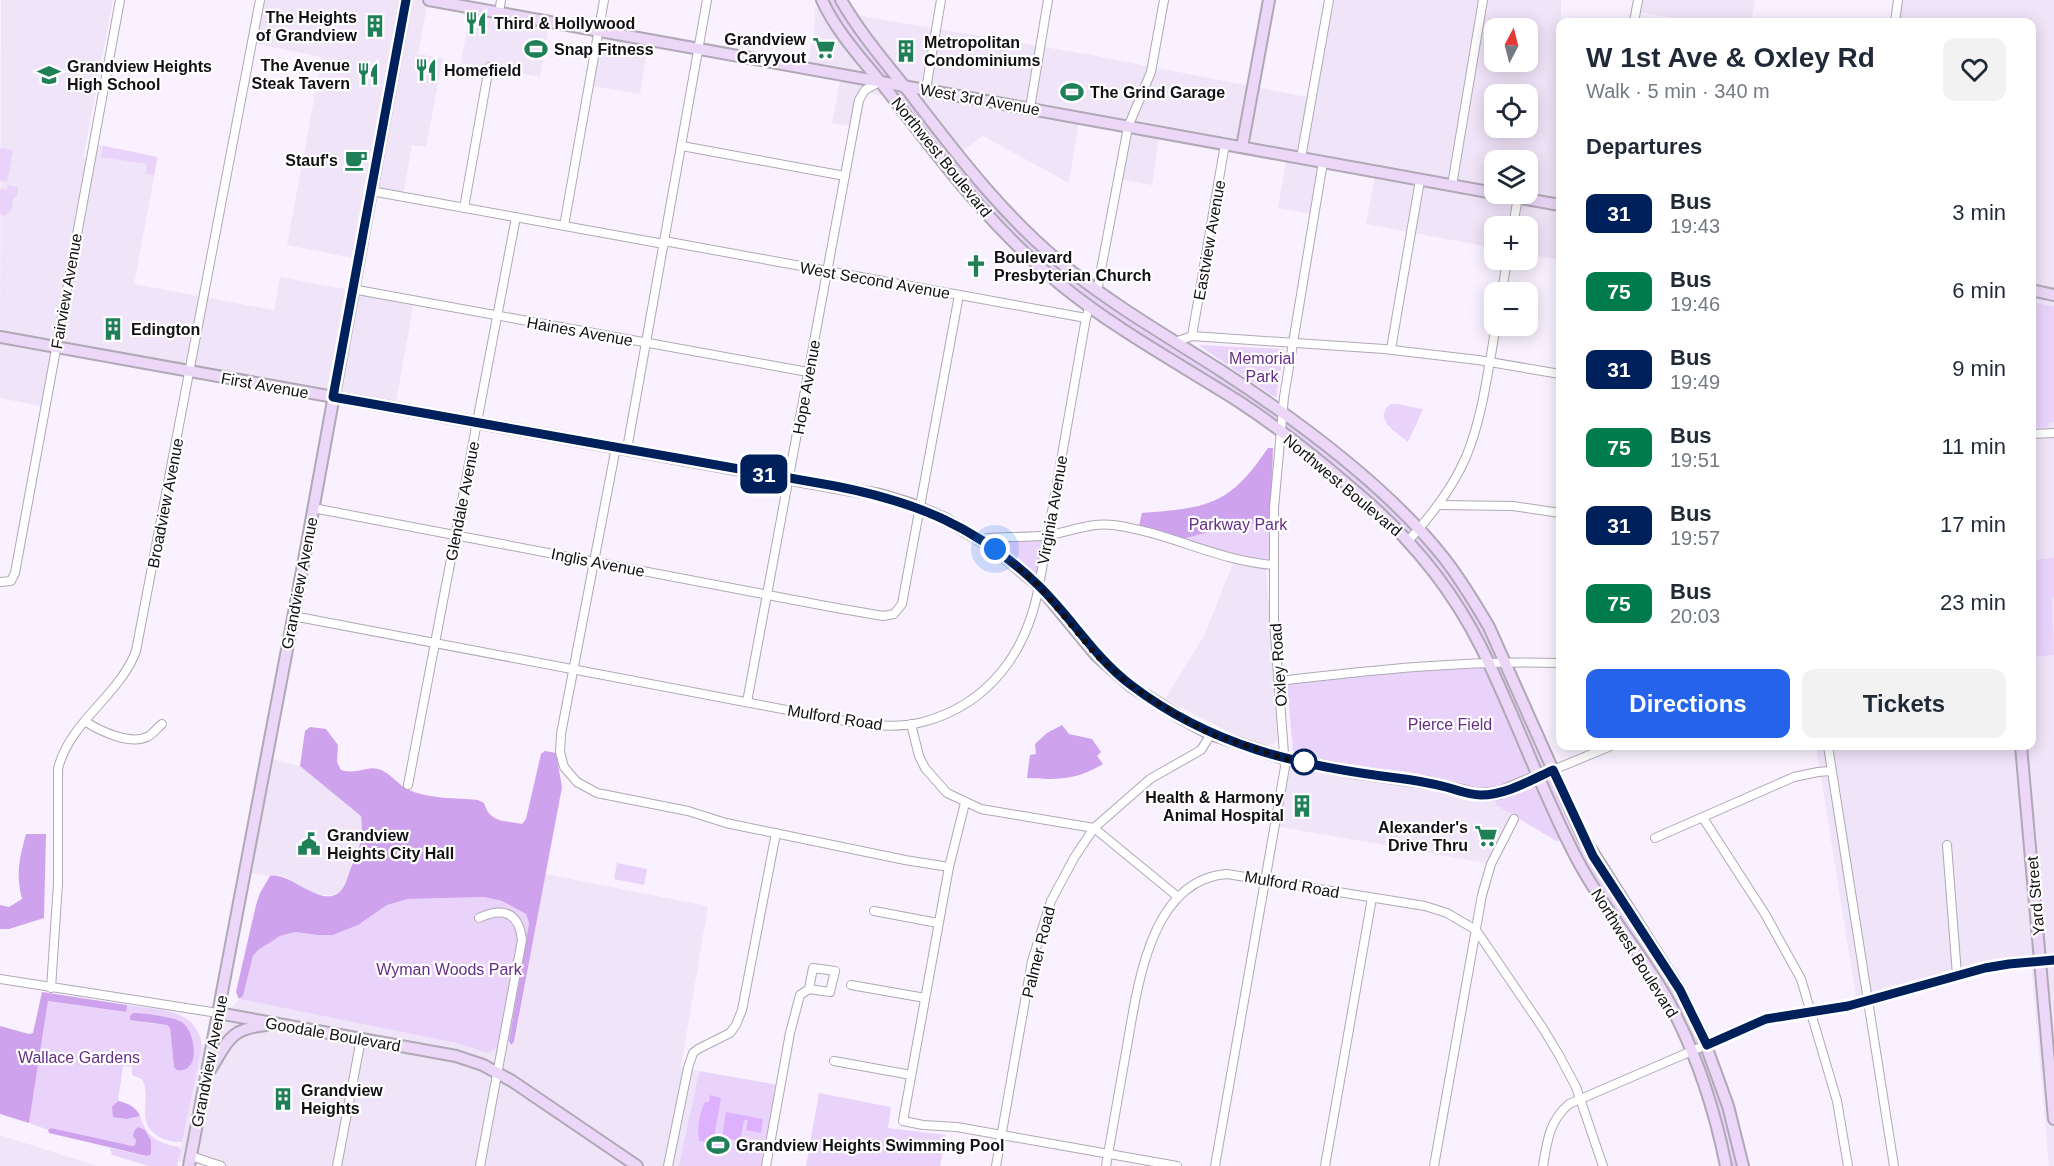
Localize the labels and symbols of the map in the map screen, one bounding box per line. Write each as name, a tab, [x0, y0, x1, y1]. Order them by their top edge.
place label: The Heights of Grandview	[256, 9, 358, 44]
restaurant icon: Third & Hollywood	[463, 10, 489, 36]
building icon: The Heights of Grandview	[362, 13, 388, 39]
place label: Third & Hollywood	[494, 15, 635, 32]
north arrow	[1484, 18, 1538, 72]
place label: Grandview Caryyout	[724, 31, 807, 66]
place label: Metropolitan Condominiums	[924, 34, 1041, 69]
supermarket icon: Grandview Caryyout	[811, 35, 837, 61]
sports icon: Snap Fitness	[523, 36, 549, 62]
building icon: Metropolitan Condominiums	[893, 38, 919, 64]
place label: Snap Fitness	[554, 41, 654, 58]
place label: The Avenue Steak Tavern	[252, 57, 350, 92]
restaurant icon: Homefield	[413, 57, 439, 83]
place label: Grandview Heights High School	[67, 58, 212, 93]
restaurant icon: The Avenue Steak Tavern	[355, 61, 381, 87]
school or university icon: Grandview Heights High School	[36, 62, 62, 88]
place label: Homefield	[444, 62, 521, 79]
sports icon: The Grind Garage	[1059, 79, 1085, 105]
street label: West 3rd Avenue	[919, 81, 1041, 118]
place label: The Grind Garage	[1090, 84, 1225, 101]
street label: Northwest Boulevard	[888, 94, 995, 220]
cafe icon: Stauf's	[343, 147, 369, 173]
place label: Stauf's	[285, 152, 338, 169]
street label: Eastview Avenue	[1191, 179, 1228, 301]
street label: Fairview Avenue	[48, 232, 85, 350]
place label: Boulevard Presbyterian Church	[994, 249, 1151, 284]
church icon: Boulevard Presbyterian Church	[963, 253, 989, 279]
street label: West Second Avenue	[798, 259, 952, 302]
street label: Haines Avenue	[526, 314, 634, 349]
building icon: Edington	[100, 316, 126, 342]
place label: Edington	[131, 321, 200, 338]
street label: Hope Avenue	[790, 338, 823, 436]
park label: Memorial Park	[1229, 350, 1295, 385]
street label: First Avenue	[220, 369, 310, 402]
street label: Northwest Boulevard	[1280, 431, 1405, 540]
street label: Broadview Avenue	[145, 436, 186, 570]
street label: Glendale Avenue	[443, 440, 482, 562]
line badge: 31	[737, 454, 791, 494]
street label: Virginia Avenue	[1035, 454, 1070, 566]
street label: Grandview Avenue	[278, 516, 321, 650]
park label: Parkway Park	[1189, 516, 1288, 533]
your location	[980, 534, 1010, 564]
street label: Inglis Avenue	[550, 545, 646, 580]
street label: Oxley Road	[1267, 623, 1290, 707]
street label: Mulford Road	[786, 702, 884, 733]
park label: Pierce Field	[1408, 716, 1492, 733]
unlabelled marker	[1291, 749, 1317, 775]
place label: Health & Harmony Animal Hospital	[1145, 789, 1284, 824]
building icon: Health & Harmony Animal Hospital	[1289, 793, 1315, 819]
place label: Alexander's Drive Thru	[1378, 819, 1468, 854]
supermarket icon: Alexander's Drive Thru	[1473, 823, 1499, 849]
place label: Grandview Heights City Hall	[327, 827, 454, 862]
public building icon: Grandview Heights City Hall	[296, 831, 322, 857]
street label: Yard Street	[2024, 855, 2047, 936]
street label: Mulford Road	[1243, 868, 1341, 901]
street label: Northwest Boulevard	[1588, 886, 1681, 1021]
street label: Palmer Road	[1019, 905, 1058, 999]
park label: Wyman Woods Park	[376, 961, 523, 978]
street label: Grandview Avenue	[188, 994, 231, 1128]
street label: Goodale Boulevard	[264, 1014, 402, 1055]
park label: Wallace Gardens	[18, 1049, 140, 1066]
place label: Grandview Heights	[301, 1082, 383, 1117]
building icon: Grandview Heights	[270, 1086, 296, 1112]
sports icon: Grandview Heights Swimming Pool	[705, 1132, 731, 1158]
place label: Grandview Heights Swimming Pool	[736, 1137, 1004, 1154]

